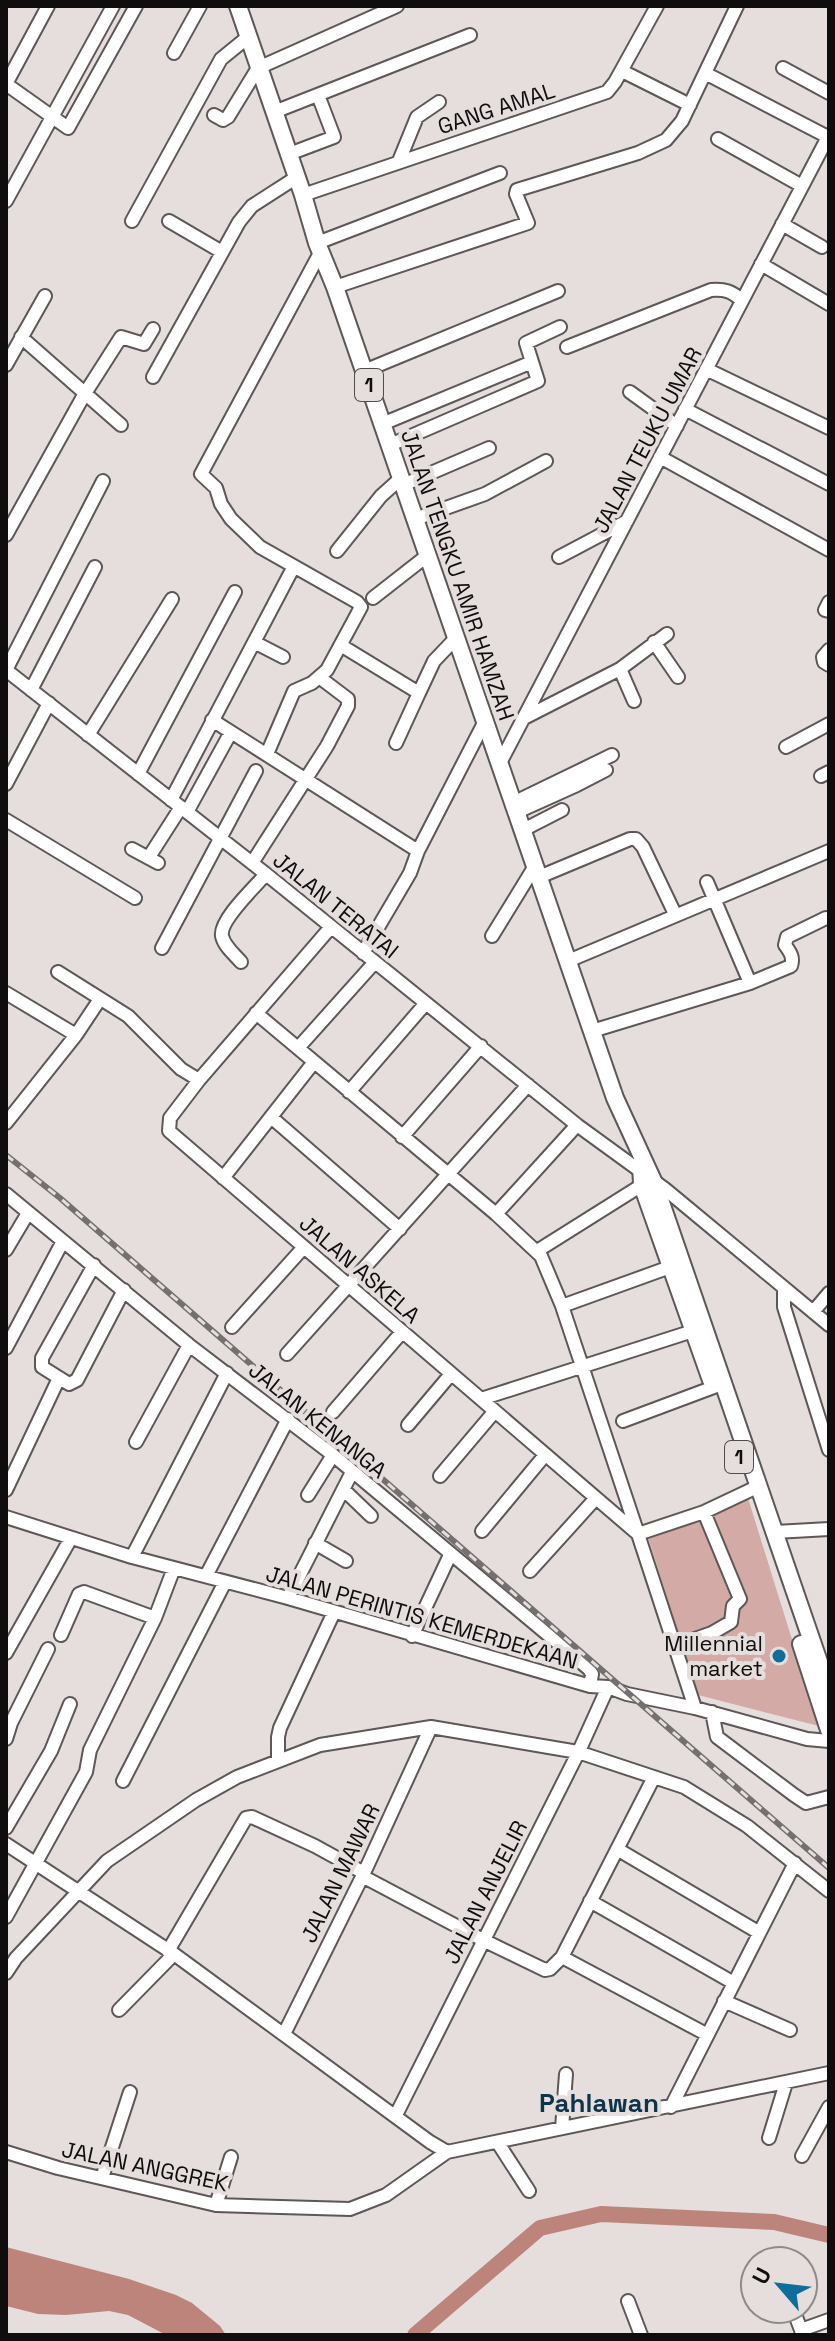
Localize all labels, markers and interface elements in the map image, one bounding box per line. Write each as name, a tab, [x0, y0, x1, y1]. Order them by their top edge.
street label: GANG AMAL	[434, 76, 558, 140]
street label: JALAN TEUKU UMAR	[586, 342, 708, 538]
road number: 1	[355, 369, 383, 401]
street label: JALAN TENGKU AMIR HAMZAH	[395, 426, 521, 724]
street label: JALAN TERATAI	[267, 846, 405, 964]
street label: JALAN ASKELA	[294, 1209, 426, 1329]
street label: JALAN KENANGA	[243, 1356, 393, 1484]
road number: 1	[725, 1441, 753, 1473]
street label: JALAN PERINTIS KEMERDEKAAN	[263, 1559, 581, 1675]
place label: Millennial market	[664, 1629, 763, 1682]
marker: Millennial market	[770, 1647, 788, 1665]
street label: JALAN MAWAR	[294, 1799, 386, 1947]
street label: JALAN ANJELIR	[437, 1816, 533, 1968]
district label: Pahlawan	[539, 2086, 659, 2120]
street label: JALAN ANGGREK	[59, 2135, 231, 2197]
north arrow	[739, 2245, 819, 2325]
text: U	[746, 2263, 777, 2289]

